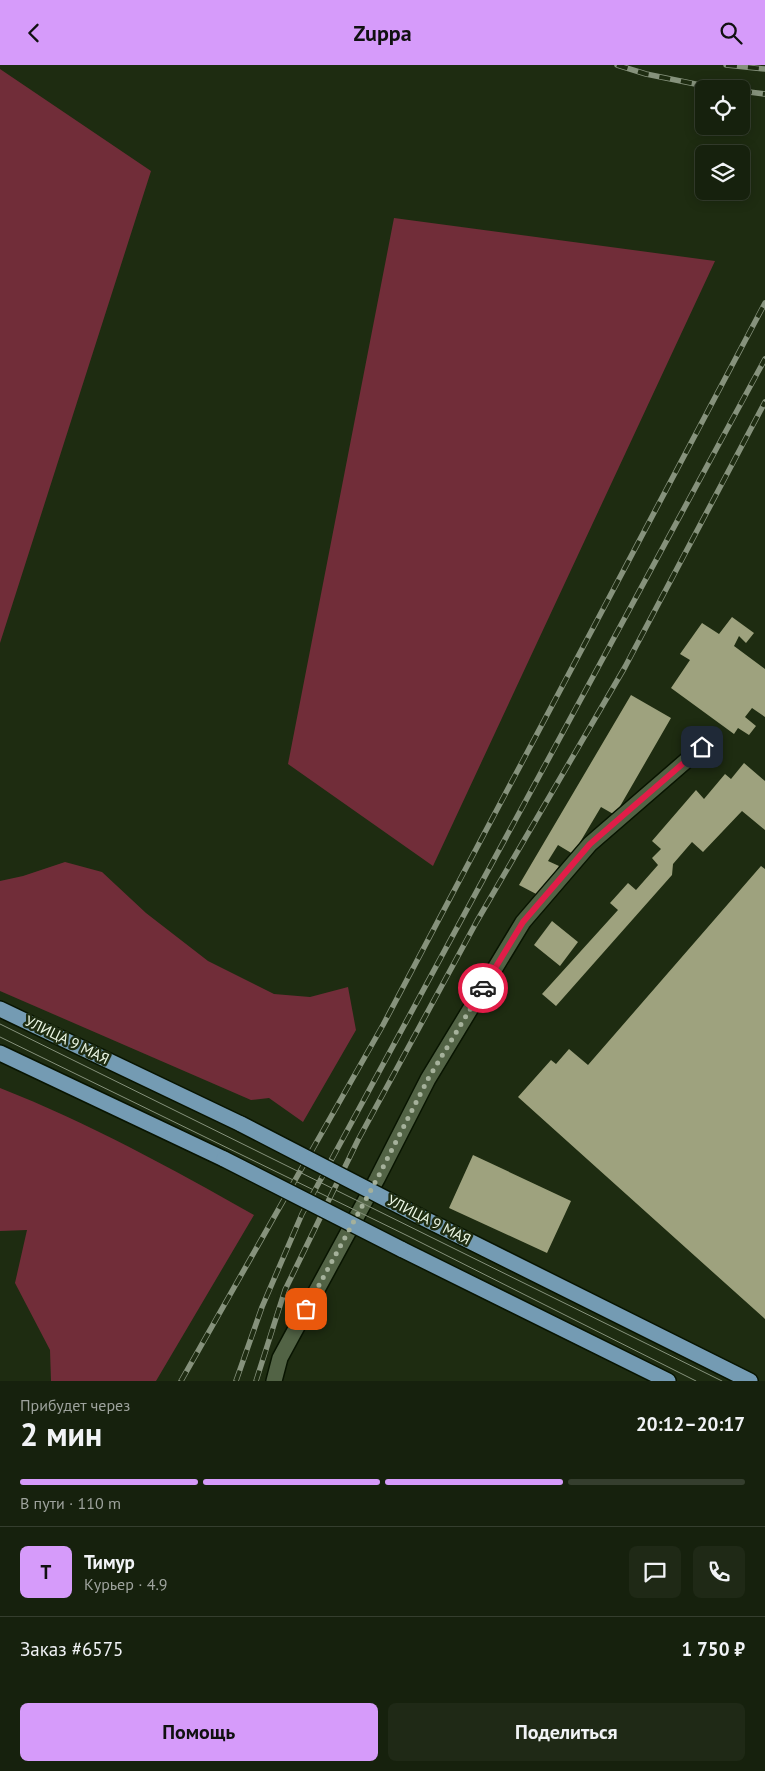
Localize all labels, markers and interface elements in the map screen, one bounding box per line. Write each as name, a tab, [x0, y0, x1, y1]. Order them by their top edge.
icon: back	[20, 19, 48, 47]
text: Zuppa	[353, 19, 412, 47]
icon: search	[717, 19, 745, 47]
map controls	[695, 80, 750, 200]
button: locate	[695, 80, 750, 135]
button: layers	[695, 145, 750, 200]
pin	[681, 726, 723, 768]
icon: home	[688, 733, 716, 761]
courier	[458, 963, 508, 1013]
icon: car	[469, 974, 497, 1002]
street label: УЛИЦА 9 МАЯ	[22, 1011, 112, 1068]
street label: УЛИЦА 9 МАЯ	[384, 1190, 474, 1249]
pin	[285, 1288, 327, 1330]
icon: bag	[292, 1295, 320, 1323]
text: Прибудет через	[20, 1395, 130, 1415]
text: 20:12–20:17	[636, 1412, 745, 1436]
text: 2 мин	[20, 1413, 102, 1455]
text: В пути · 110 m	[20, 1493, 121, 1513]
button: chat	[629, 1546, 681, 1598]
button: phone	[693, 1546, 745, 1598]
text: Тимур	[84, 1550, 135, 1574]
text: Т	[41, 1560, 51, 1584]
text: Курьер · 4.9	[84, 1574, 168, 1594]
text: Заказ #6575	[20, 1637, 123, 1661]
text: 1 750 ₽	[682, 1637, 745, 1661]
button: Помощь	[20, 1703, 378, 1761]
button: Поделиться	[388, 1703, 745, 1761]

